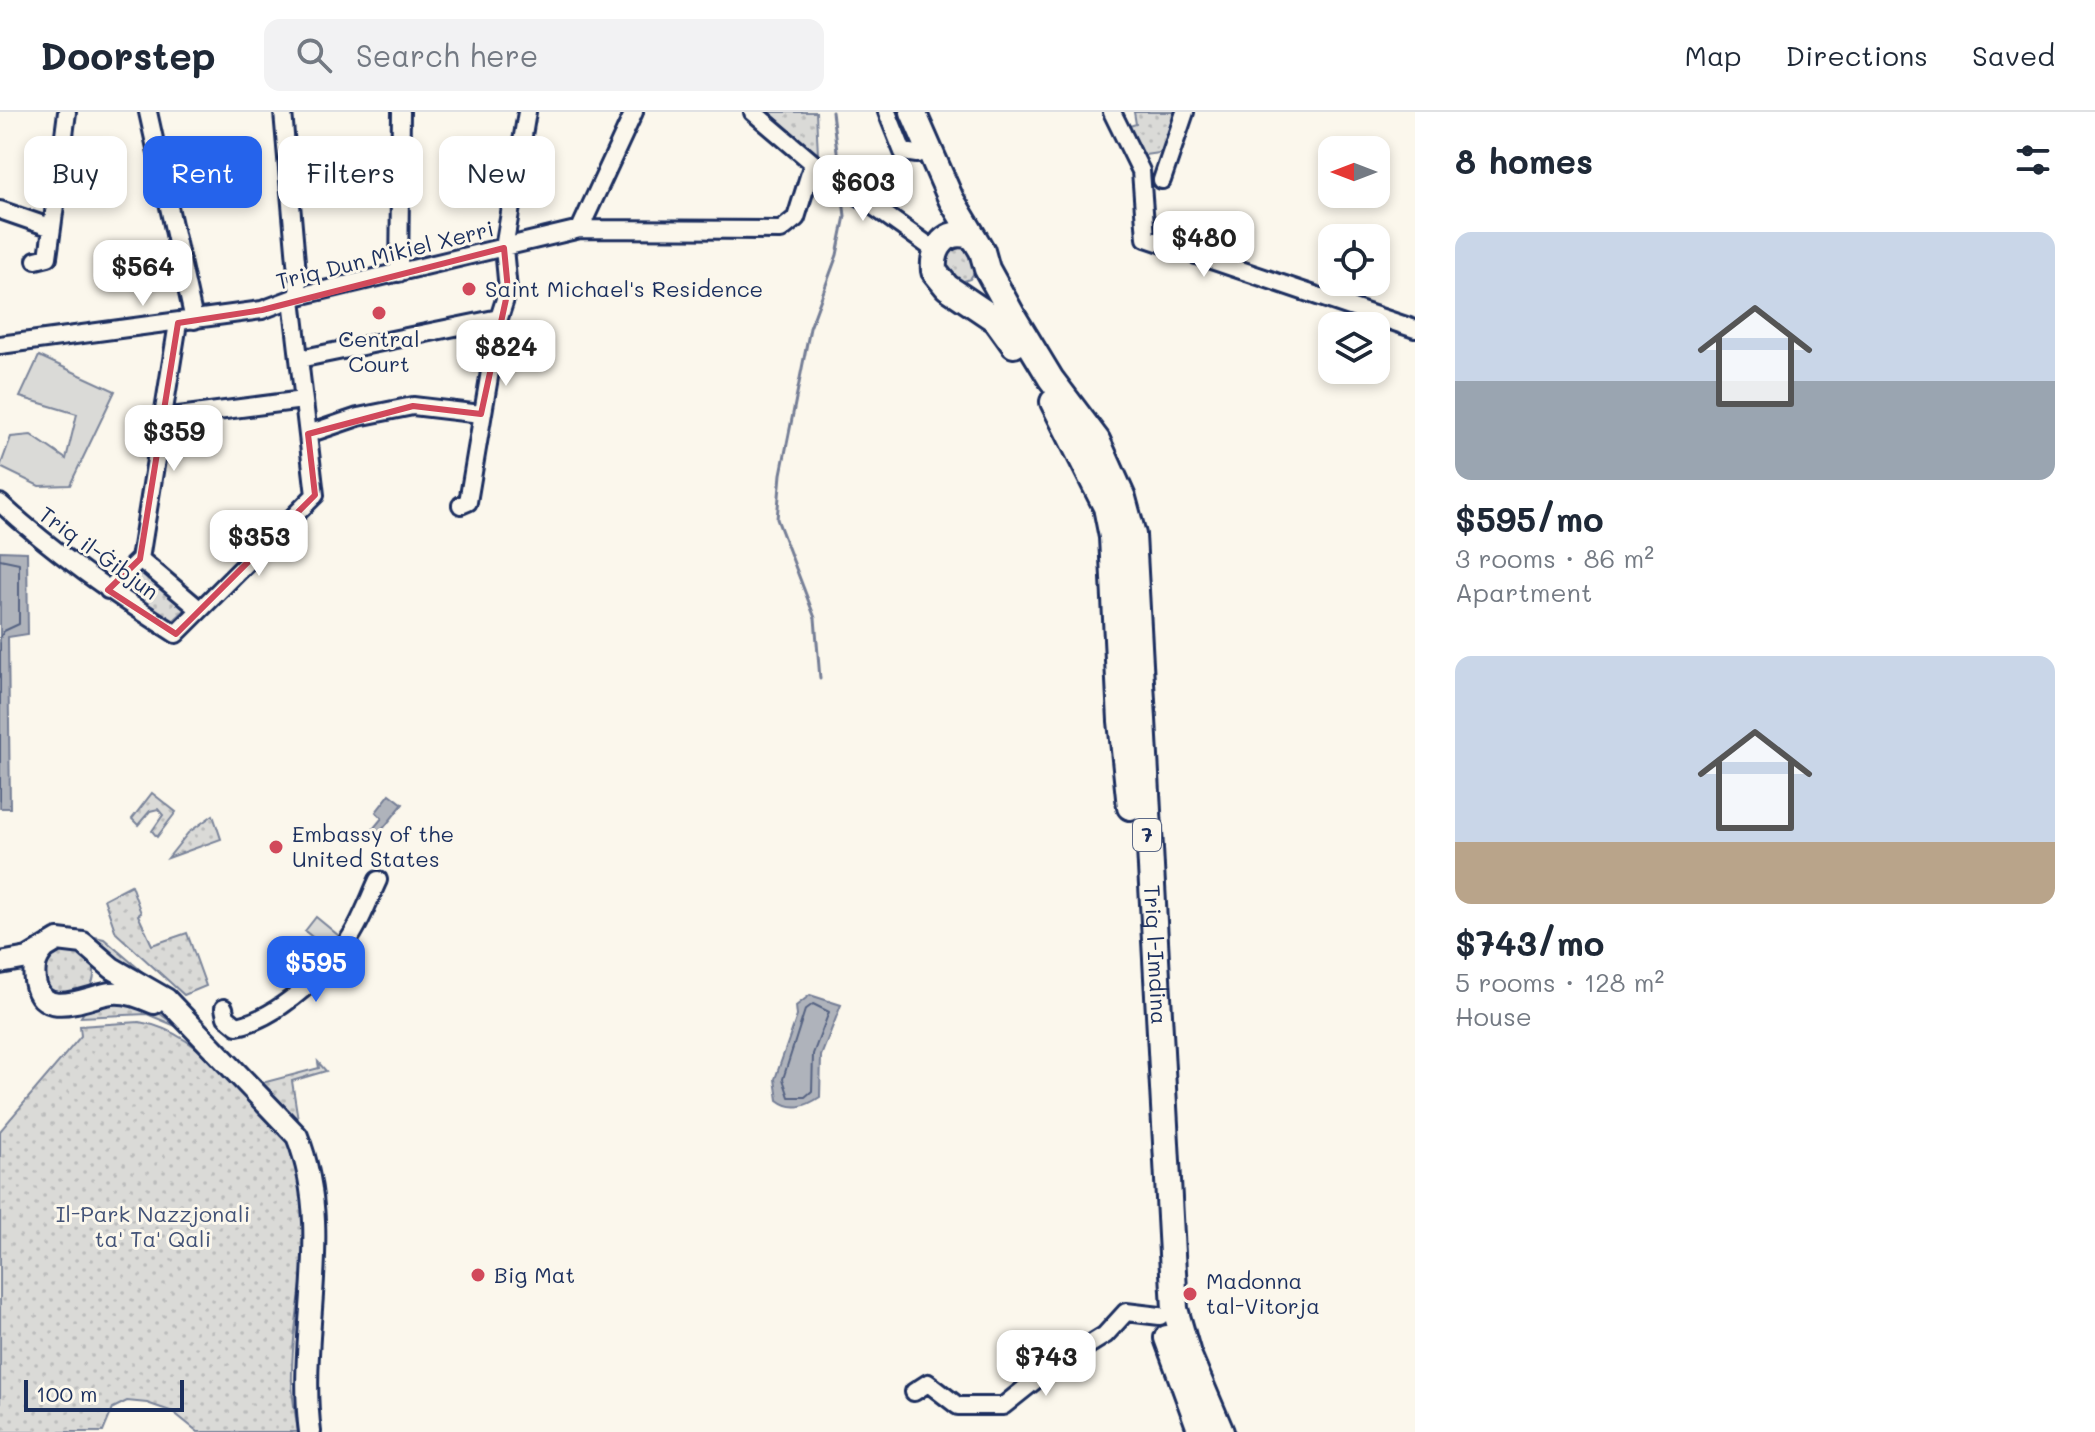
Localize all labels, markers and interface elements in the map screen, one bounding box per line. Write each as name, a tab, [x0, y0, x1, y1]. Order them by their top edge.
search box	[264, 19, 824, 91]
text: Doorstep	[40, 30, 216, 80]
icon: search	[292, 33, 336, 77]
text: Search here	[356, 35, 538, 75]
text: Map	[1685, 37, 1742, 73]
text: Directions	[1786, 37, 1928, 73]
text: Saved	[1972, 37, 2055, 73]
chip: Buy	[24, 136, 127, 208]
chip: Rent	[143, 136, 262, 208]
chip: Filters	[278, 136, 423, 208]
chip: New	[439, 136, 555, 208]
north arrow	[1318, 136, 1390, 208]
map controls	[1318, 136, 1390, 384]
text: 8 homes	[1455, 138, 1593, 183]
icon: filters	[2011, 138, 2055, 182]
pin: $603	[816, 155, 910, 223]
text: $603	[831, 164, 895, 198]
pin: $480	[1157, 211, 1251, 279]
street label: Triq Dun Mikiel Xerri	[273, 213, 497, 296]
text: $480	[1171, 220, 1237, 254]
button: locate	[1318, 224, 1390, 296]
pin: $564	[96, 240, 190, 308]
text: $564	[111, 249, 175, 283]
place label: Saint Michael's Residence	[485, 274, 763, 303]
marker: Saint Michael's Residence	[460, 280, 478, 298]
icon: home	[1683, 284, 1827, 428]
marker: Central Court	[370, 304, 388, 322]
button: layers	[1318, 312, 1390, 384]
pin: $824	[459, 320, 553, 388]
place label: Central Court	[338, 324, 420, 378]
text: $824	[474, 329, 538, 363]
pin: $359	[127, 405, 221, 473]
text: $359	[143, 414, 205, 448]
text: $595/mo	[1455, 496, 1604, 541]
street label: Triq il-Ġibjun	[34, 499, 165, 606]
pin: $353	[212, 510, 306, 578]
text: $353	[228, 519, 290, 553]
text: 3 rooms · 86 m²	[1455, 541, 1654, 575]
text: Apartment	[1455, 575, 1592, 609]
icon: home	[1683, 708, 1827, 852]
place label: Embassy of the United States	[292, 819, 454, 873]
road number: 7	[1133, 819, 1161, 851]
marker: Embassy of the United States	[267, 838, 285, 856]
street label: Triq l-Imdina	[1138, 884, 1175, 1025]
text: $743/mo	[1455, 920, 1604, 965]
pin: $595	[269, 936, 363, 1004]
text: $595	[285, 945, 347, 979]
text: 5 rooms · 128 m²	[1455, 965, 1664, 999]
text: House	[1455, 999, 1532, 1033]
park label: Il-Park Nazzjonali ta' Ta' Qali	[56, 1199, 250, 1253]
place label: Big Mat	[494, 1260, 575, 1289]
marker: Big Mat	[469, 1266, 487, 1284]
place label: Madonna tal-Vitorja	[1206, 1266, 1320, 1320]
marker: Madonna tal-Vitorja	[1181, 1285, 1199, 1303]
pin: $743	[999, 1330, 1093, 1398]
text: $743	[1015, 1339, 1077, 1373]
scale bar	[24, 1376, 184, 1412]
text: 100 m	[36, 1379, 98, 1408]

